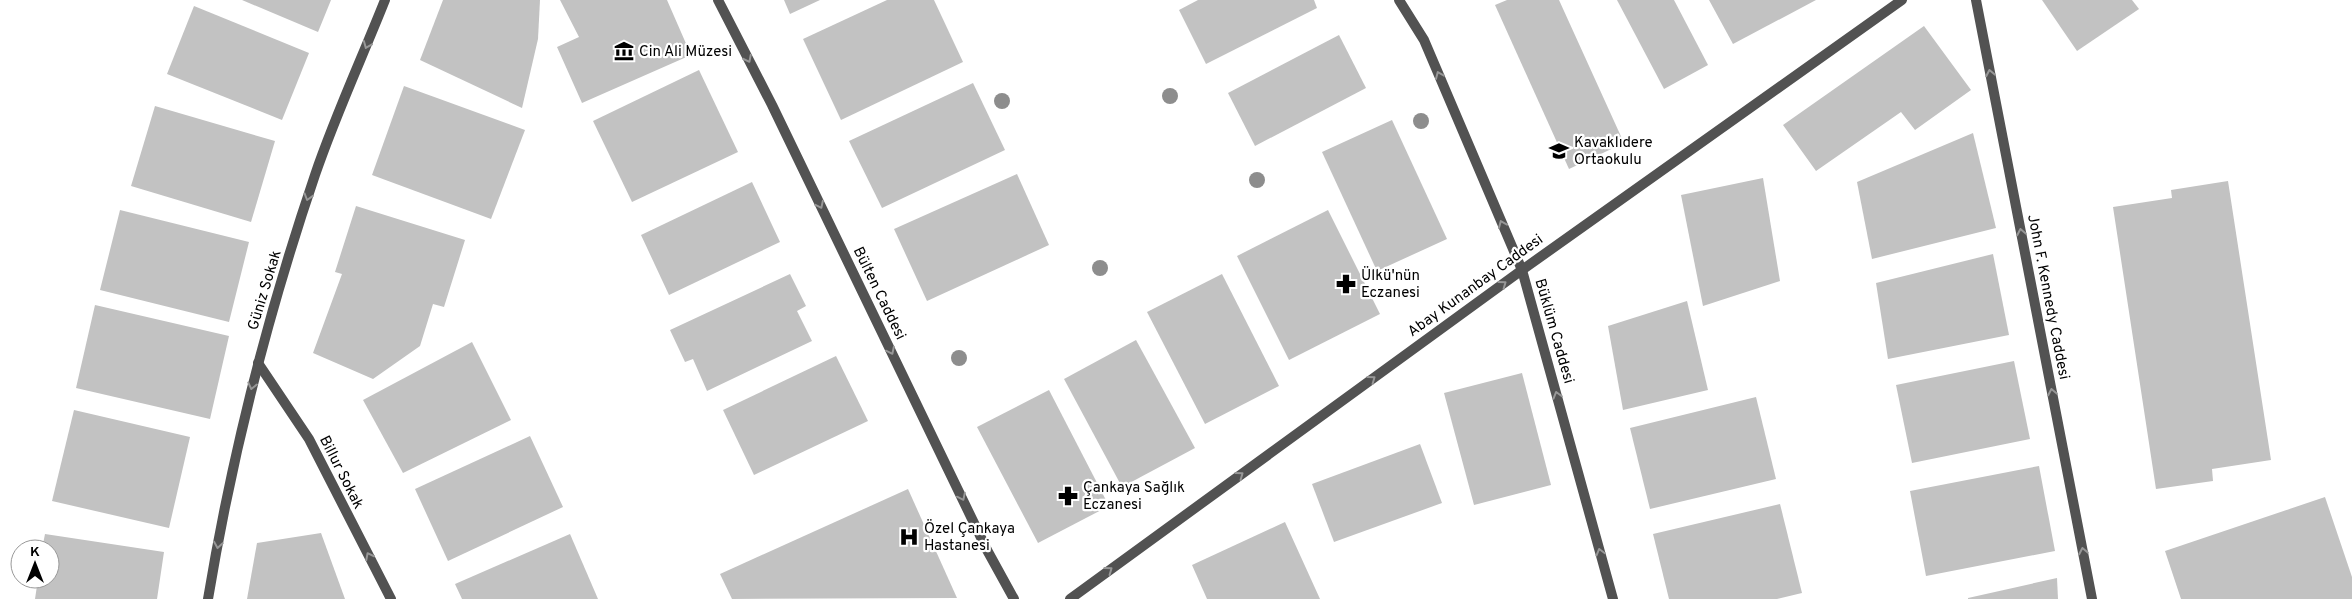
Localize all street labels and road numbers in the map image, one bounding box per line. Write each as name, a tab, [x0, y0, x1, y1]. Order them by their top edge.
street label: John F. Kennedy Caddesi	[2022, 213, 2073, 382]
street label: Abay Kunanbay Caddesi	[1404, 231, 1547, 342]
street label: Bülten Caddesi	[848, 244, 909, 343]
street label: Güniz Sokak	[244, 248, 287, 333]
street label: Büklüm Caddesi	[1529, 277, 1578, 386]
street label: Billur Sokak	[314, 433, 367, 513]

